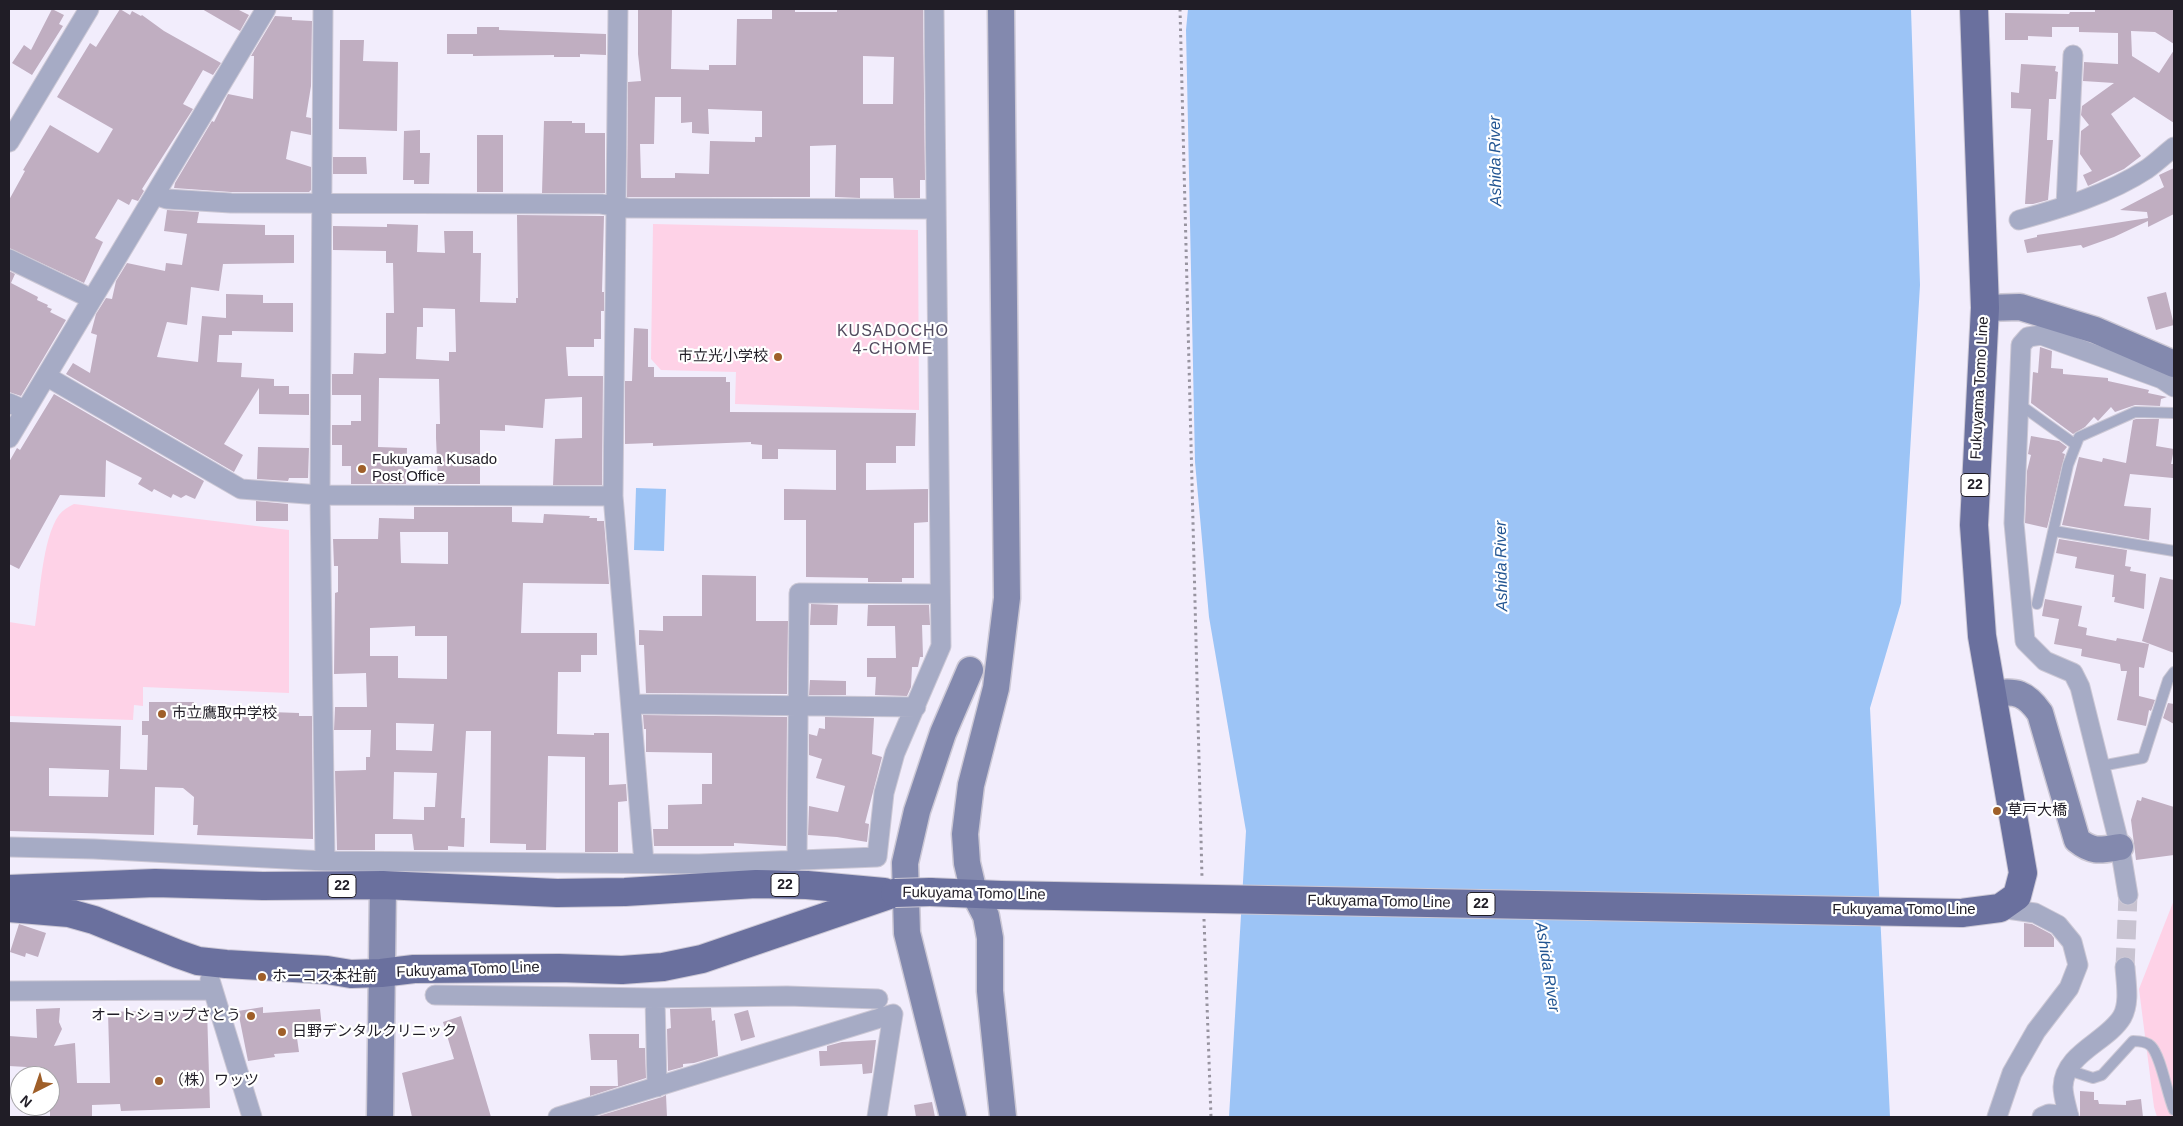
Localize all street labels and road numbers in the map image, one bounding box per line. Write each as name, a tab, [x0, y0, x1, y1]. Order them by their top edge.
street label: Fukuyama Tomo Line	[1967, 316, 1993, 460]
road number: 22	[1961, 474, 1989, 496]
road number: 22	[328, 874, 356, 898]
road number: 22	[771, 874, 799, 896]
street label: Fukuyama Tomo Line	[902, 884, 1046, 904]
street label: Fukuyama Tomo Line	[1307, 892, 1451, 912]
road number: 22	[1467, 892, 1495, 916]
street label: Fukuyama Tomo Line	[1832, 901, 1976, 919]
street label: Fukuyama Tomo Line	[396, 959, 540, 981]

